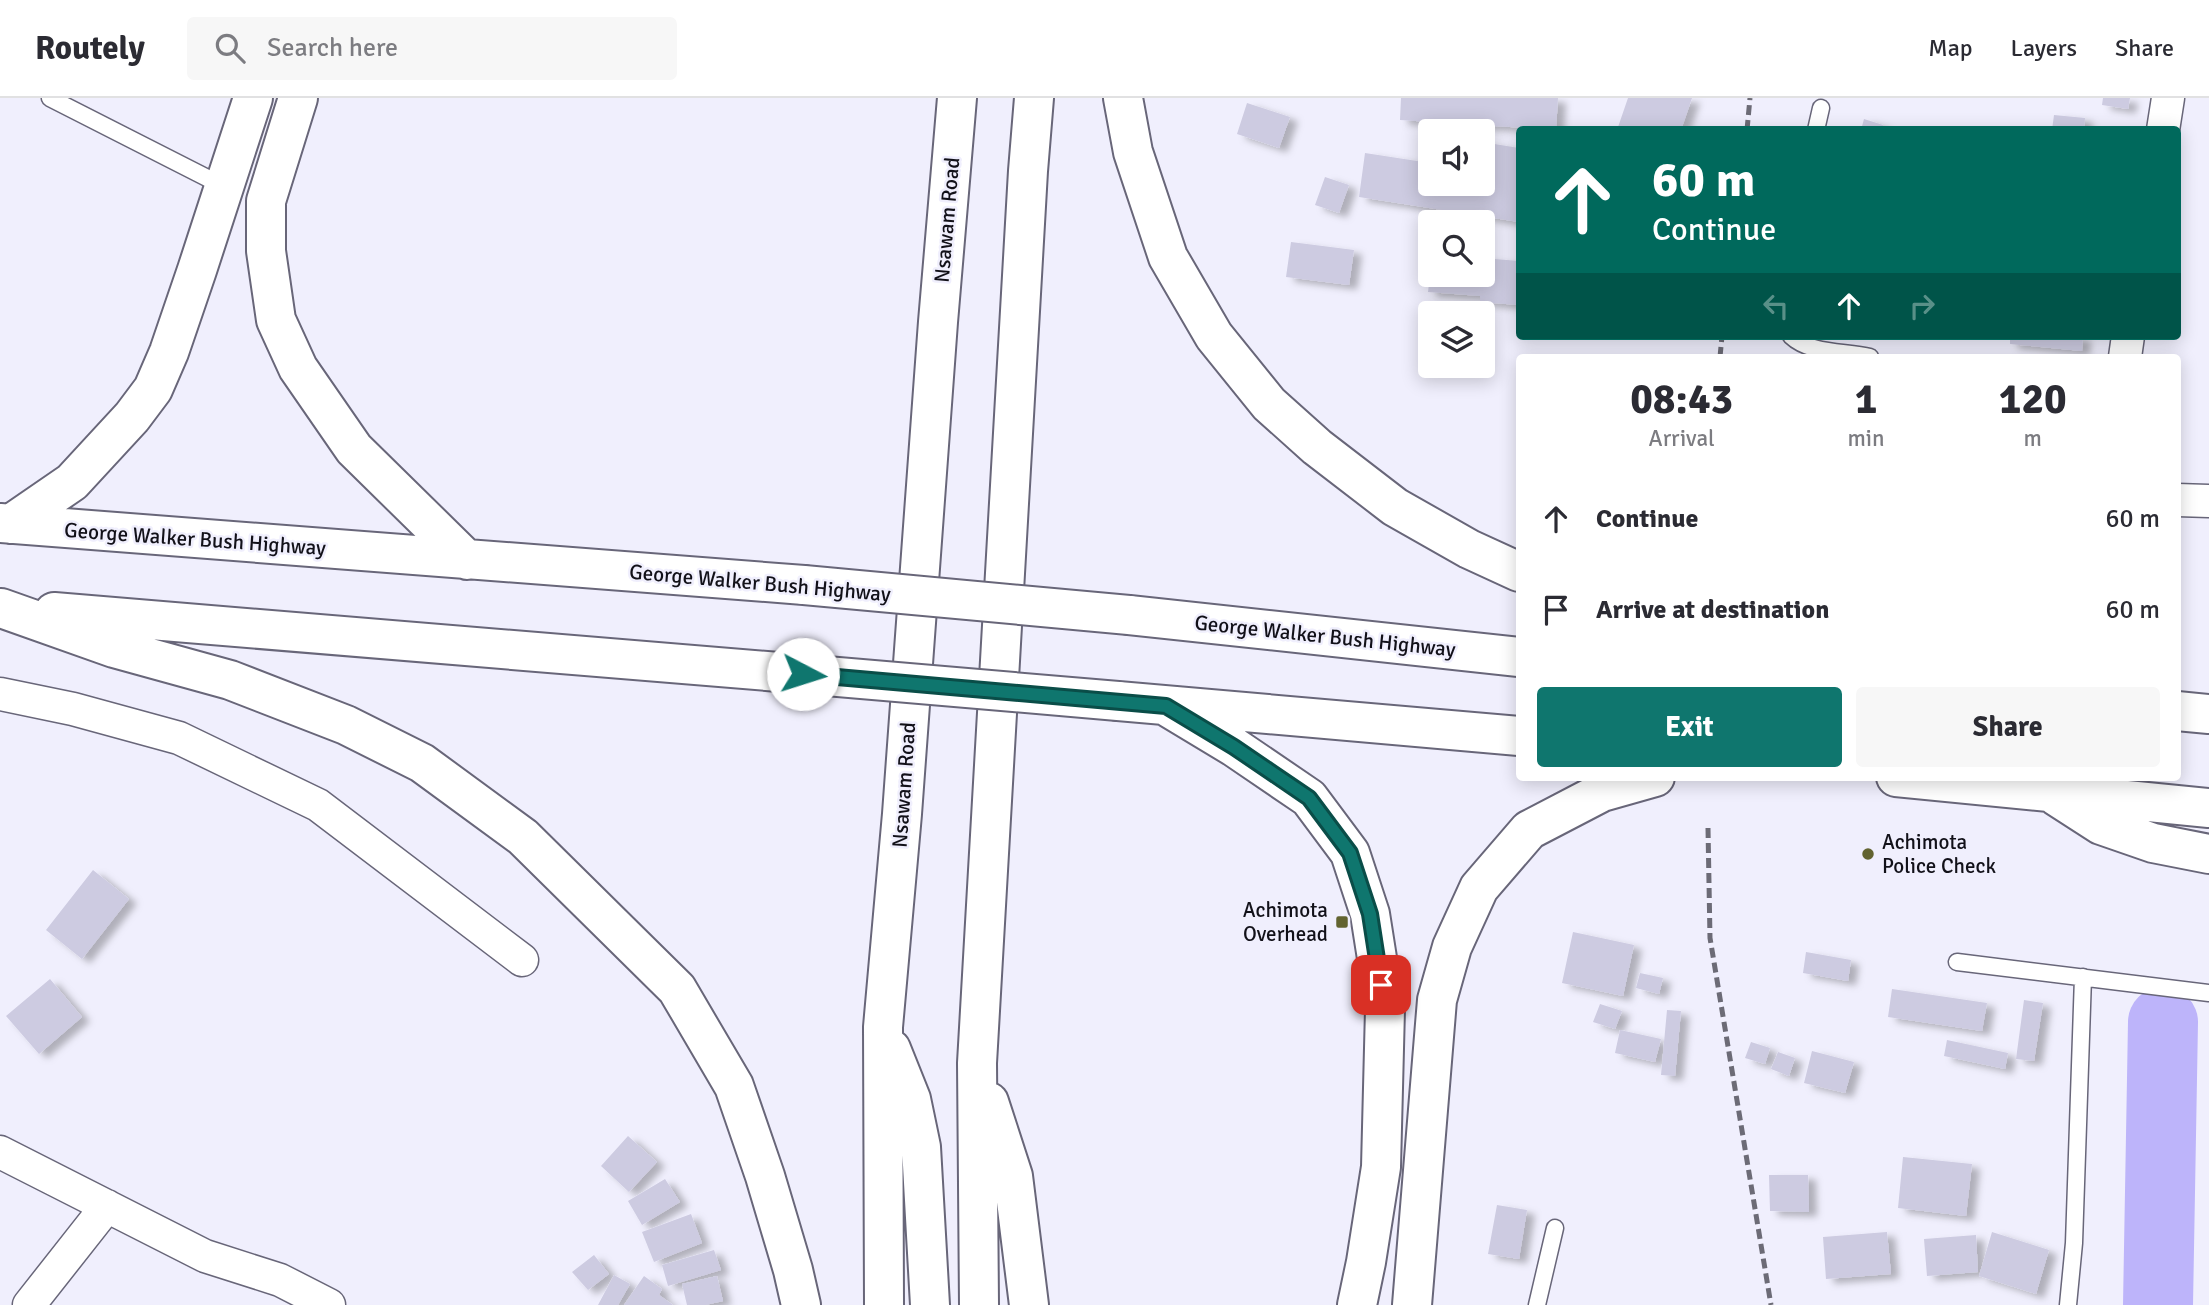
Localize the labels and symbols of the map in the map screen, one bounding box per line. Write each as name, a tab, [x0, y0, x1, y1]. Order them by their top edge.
street label: Nsawam Road	[929, 156, 965, 284]
street label: George Walker Bush Highway	[63, 517, 327, 561]
street label: George Walker Bush Highway	[628, 559, 892, 607]
street label: George Walker Bush Highway	[1193, 609, 1457, 663]
position arrow	[766, 637, 840, 711]
street label: Nsawam Road	[887, 721, 921, 849]
place label: Achimota Police Check	[1882, 829, 1996, 879]
marker: Achimota Police Check	[1860, 846, 1876, 862]
place label: Achimota Overhead	[1243, 897, 1328, 947]
marker: Achimota Overhead	[1334, 914, 1350, 930]
pin	[1351, 955, 1411, 1015]

